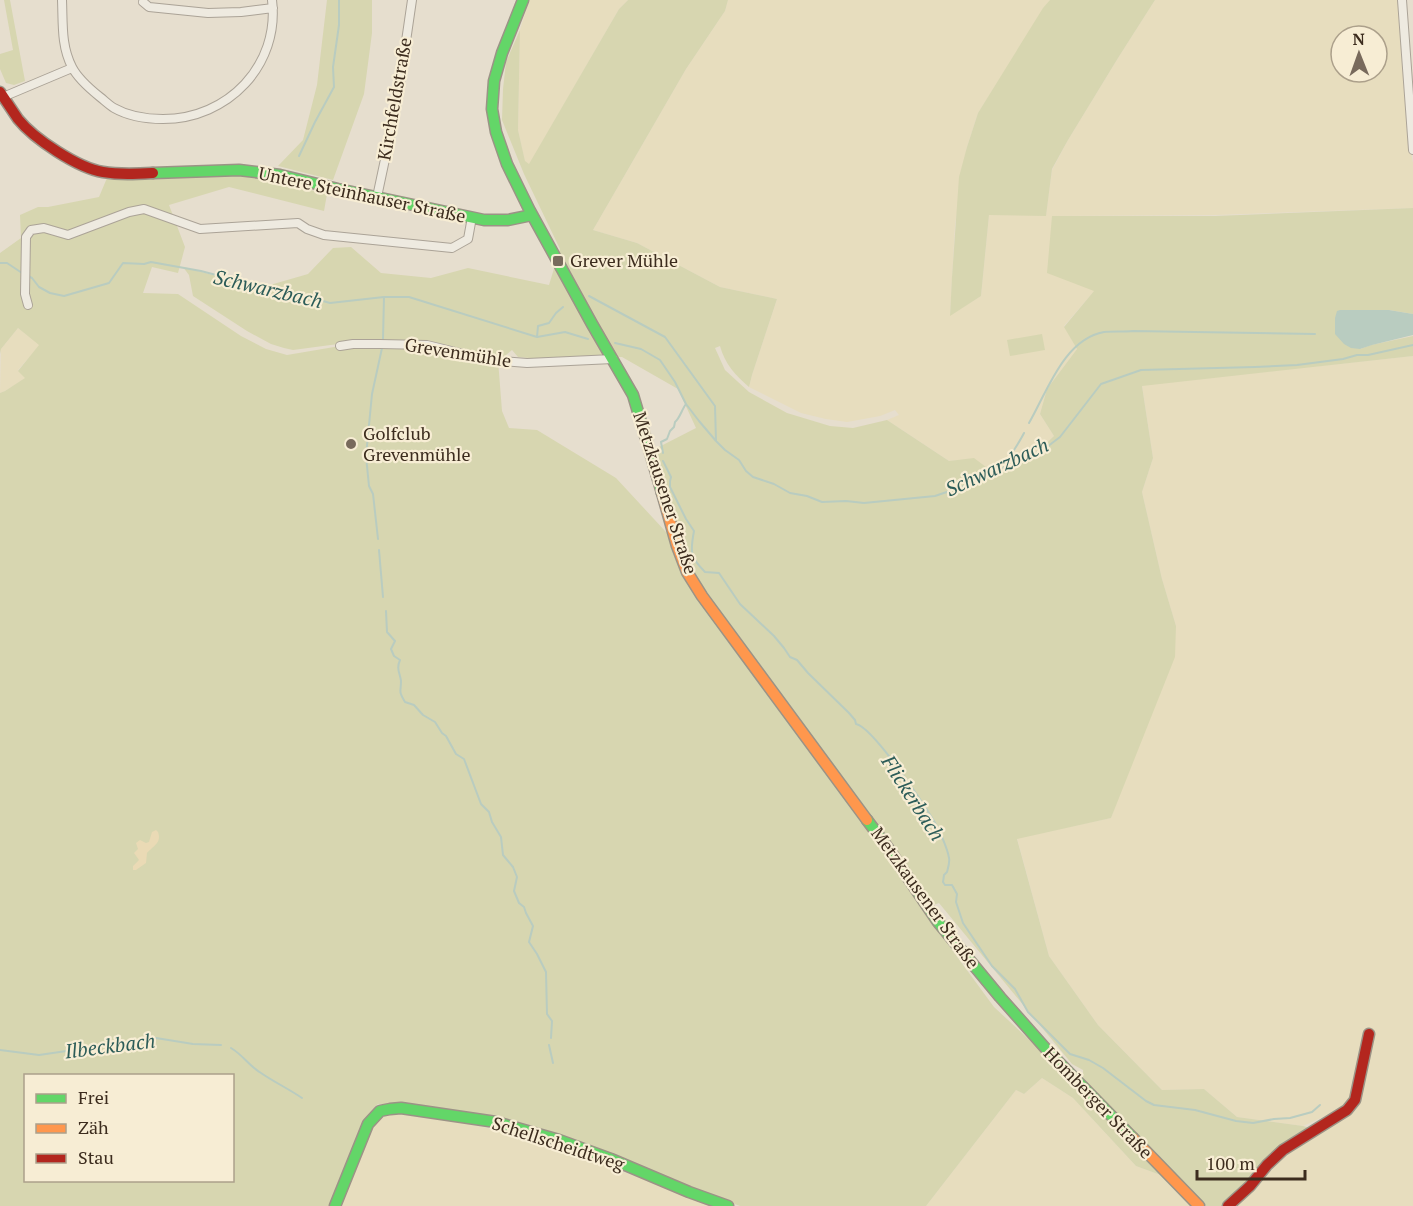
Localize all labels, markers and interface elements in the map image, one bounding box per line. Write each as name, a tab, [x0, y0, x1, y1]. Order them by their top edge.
north arrow	[1329, 24, 1389, 84]
text: N	[1352, 28, 1365, 50]
street label: Kirchfeldstraße	[371, 36, 417, 162]
street label: Untere Steinhauser Straße	[256, 160, 468, 228]
place label: Grever Mühle	[570, 248, 678, 272]
marker: Grever Mühle	[551, 254, 565, 268]
water label: Schwarzbach	[211, 263, 325, 314]
street label: Grevenmühle	[403, 332, 513, 372]
street label: Metzkausener Straße	[628, 408, 704, 577]
place label: Golfclub Grevenmühle	[363, 421, 470, 466]
water label: Schwarzbach	[941, 431, 1053, 502]
marker: Golfclub Grevenmühle	[344, 437, 358, 451]
water label: Flickerbach	[875, 749, 951, 846]
street label: Metzkausener Straße	[866, 822, 985, 973]
water label: Ilbeckbach	[62, 1027, 157, 1065]
street label: Homberger Straße	[1039, 1041, 1158, 1164]
legend	[24, 1074, 234, 1182]
text: Frei	[78, 1085, 109, 1109]
street label: Schellscheidtweg	[489, 1110, 628, 1176]
text: Zäh	[78, 1115, 109, 1139]
scale bar	[1197, 1143, 1305, 1181]
text: Stau	[78, 1145, 114, 1169]
text: 100 m	[1206, 1151, 1255, 1175]

